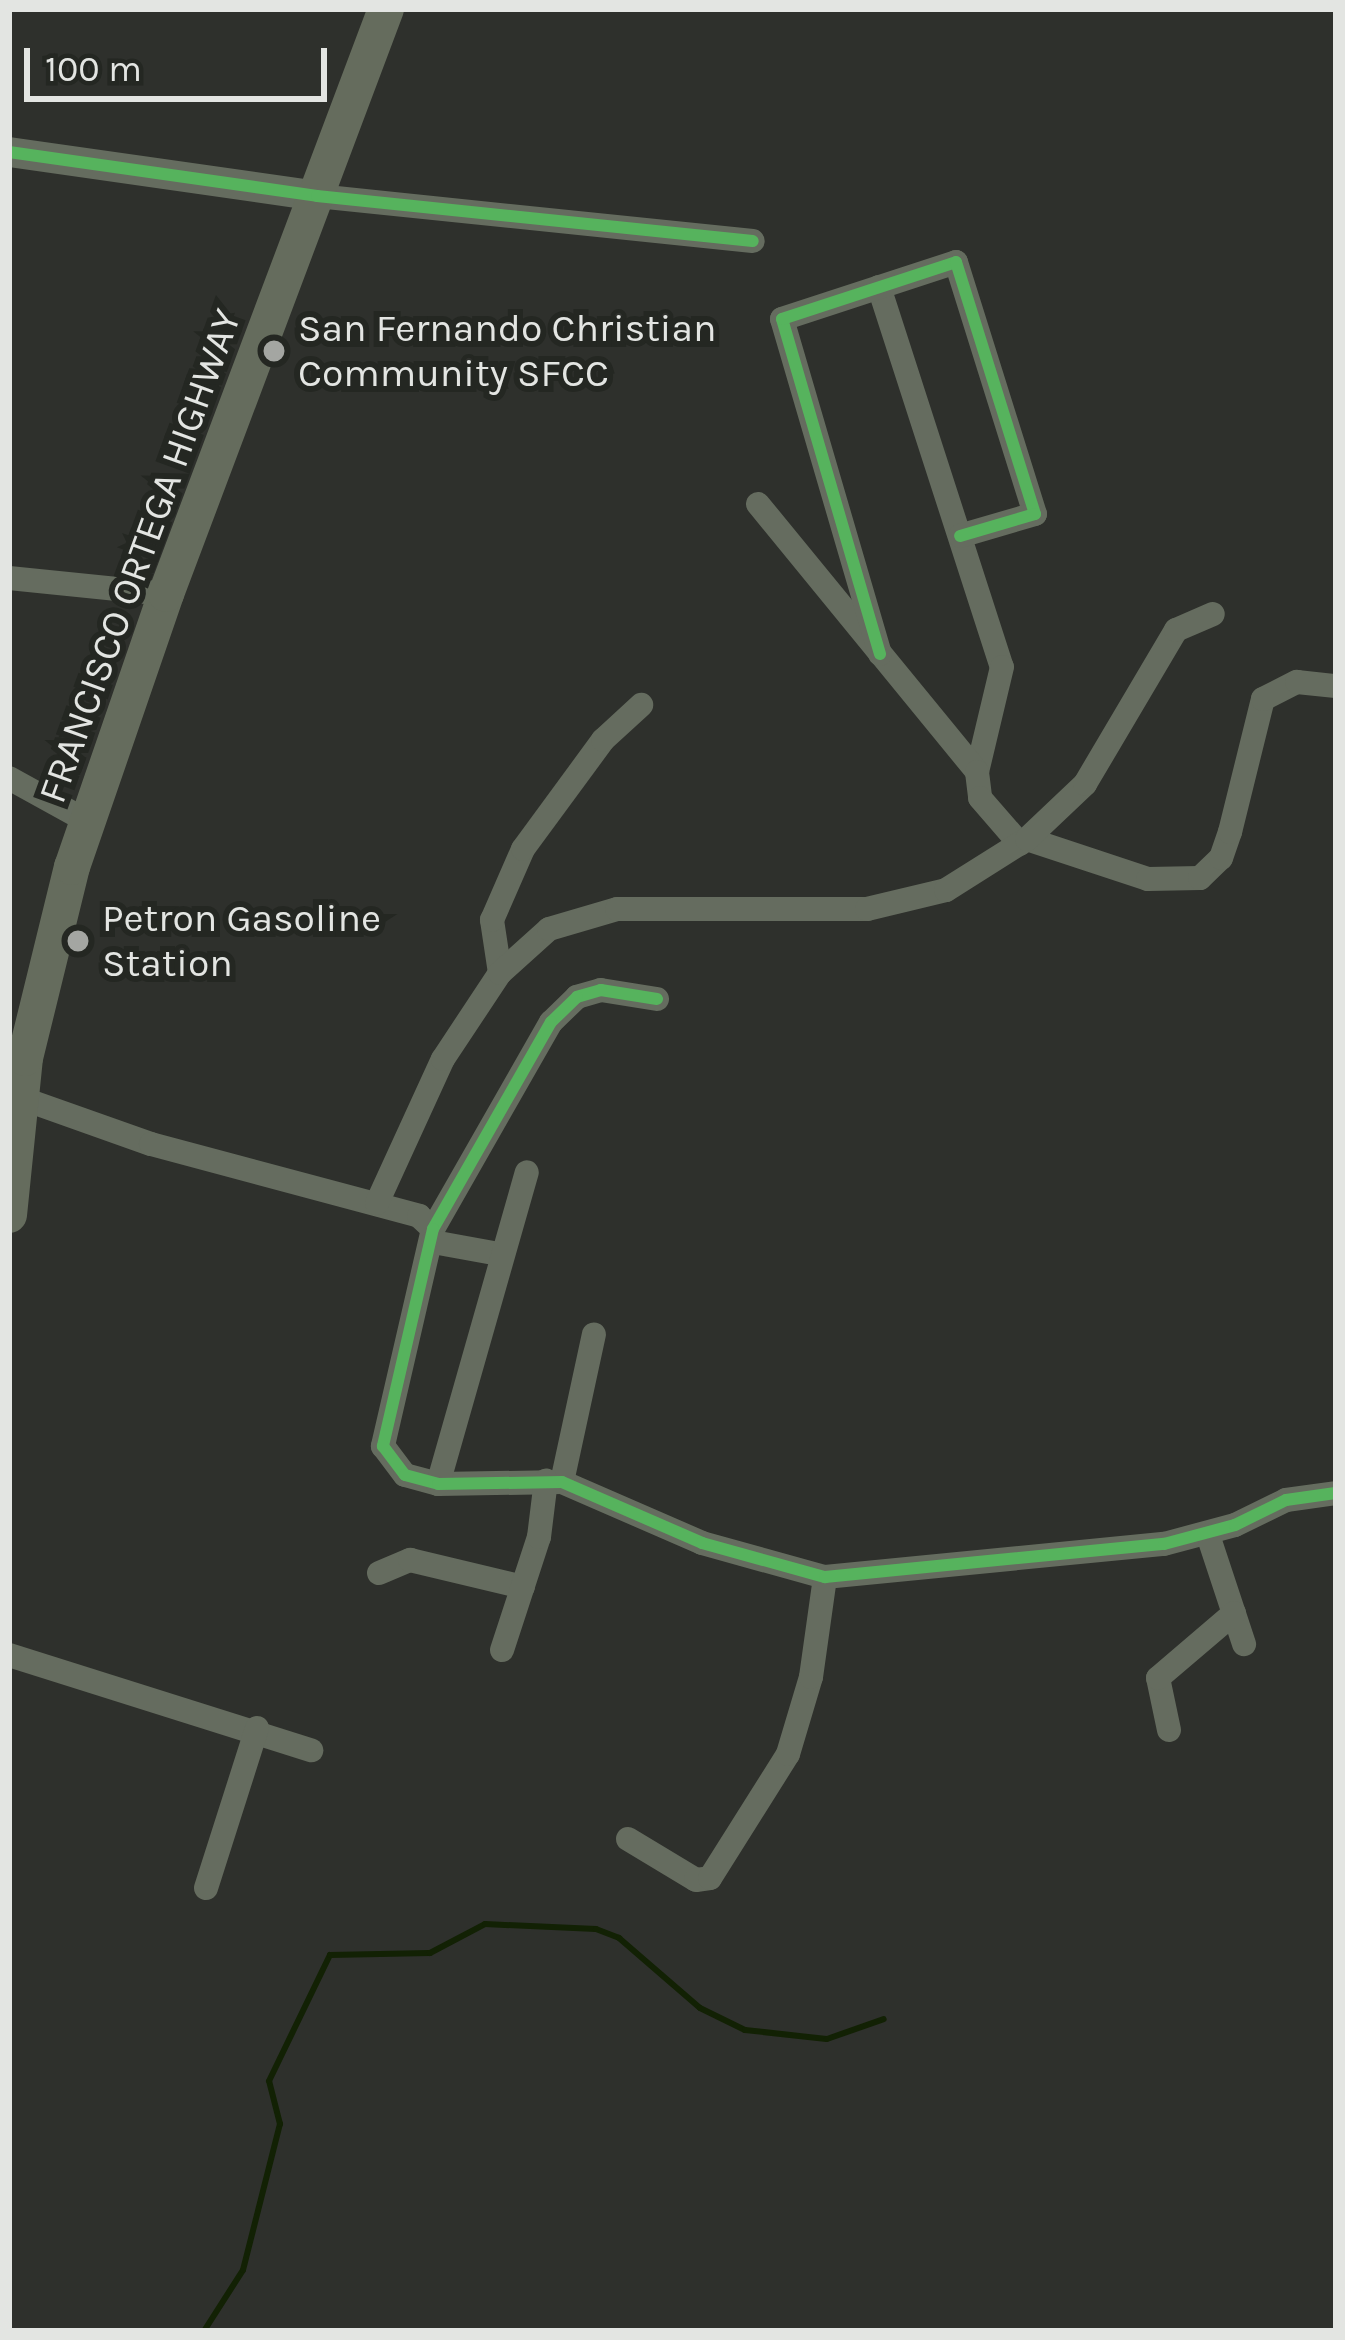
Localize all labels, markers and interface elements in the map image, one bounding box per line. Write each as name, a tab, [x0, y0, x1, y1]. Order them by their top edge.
scale bar	[30, 24, 333, 98]
text: 100 m	[45, 48, 142, 90]
street label: FRANCISCO ORTEGA HIGHWAY	[29, 303, 251, 809]
place label: San Fernando Christian Community SFCC	[298, 306, 716, 397]
marker: San Fernando Christian Community SFCC	[261, 338, 287, 364]
place label: Petron Gasoline Station	[102, 896, 381, 987]
marker: Petron Gasoline Station	[65, 928, 91, 954]

